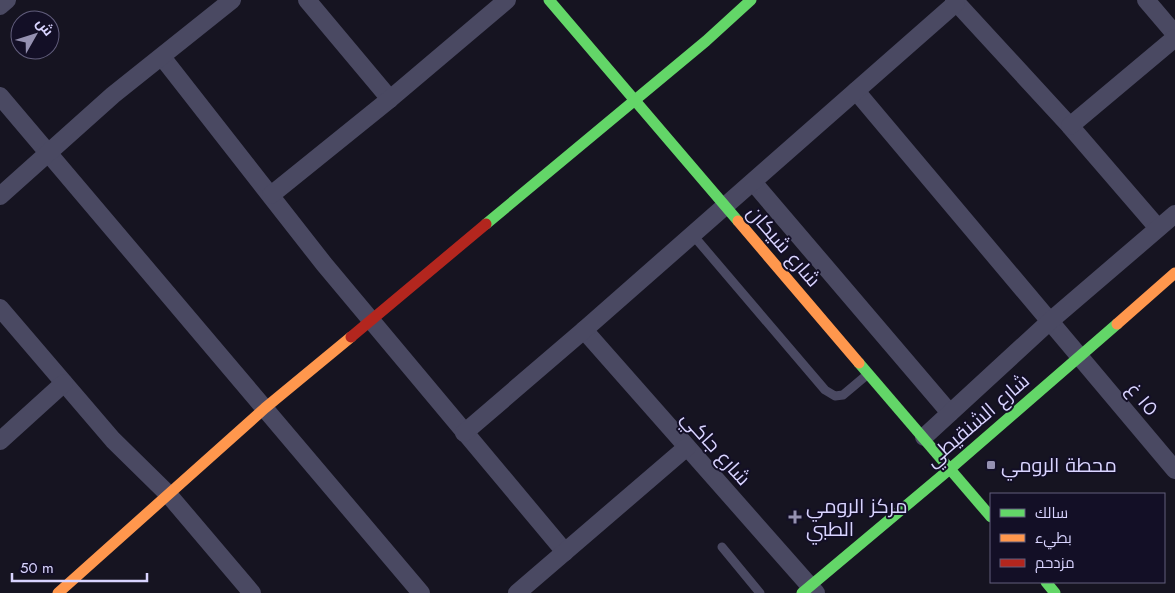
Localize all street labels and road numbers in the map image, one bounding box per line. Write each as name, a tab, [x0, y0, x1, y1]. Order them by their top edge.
street label: شارع شيكان	[740, 199, 827, 293]
street label: شارع الشنقيطي	[919, 367, 1037, 475]
street label: ١٥ غ	[1120, 376, 1166, 423]
street label: شارع جاكي	[673, 404, 757, 493]

